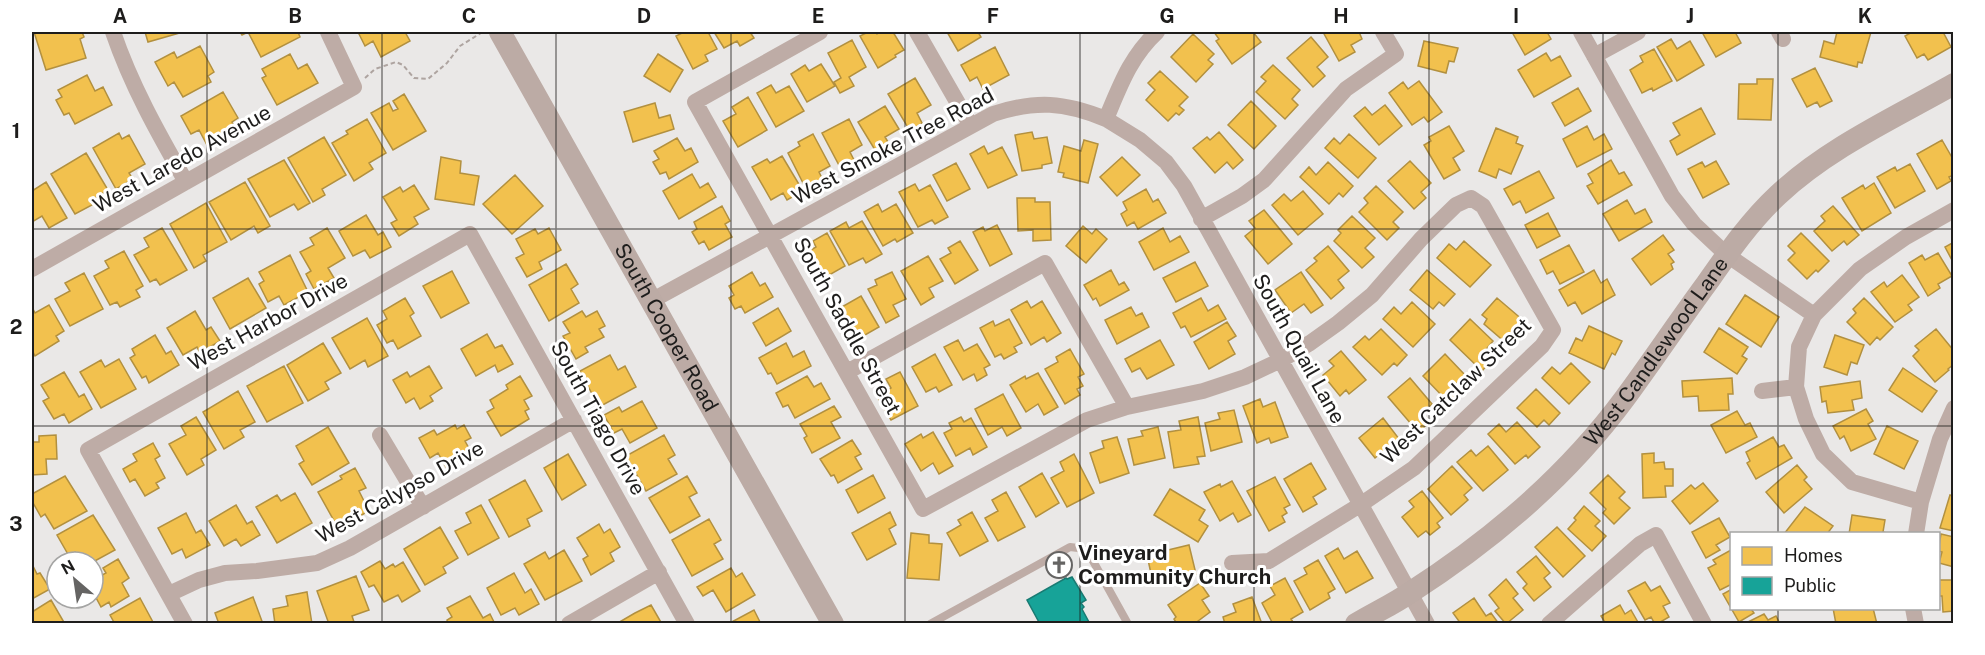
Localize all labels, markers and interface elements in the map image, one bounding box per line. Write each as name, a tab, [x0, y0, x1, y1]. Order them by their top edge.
text: A	[113, 4, 127, 28]
text: B	[288, 4, 302, 28]
text: C	[462, 4, 476, 28]
text: D	[637, 4, 651, 28]
text: E	[812, 4, 824, 28]
text: F	[987, 4, 999, 28]
text: G	[1159, 4, 1175, 28]
text: H	[1333, 4, 1349, 28]
text: I	[1513, 4, 1519, 28]
text: J	[1686, 4, 1694, 28]
text: K	[1858, 4, 1872, 28]
street label: West Smoke Tree Road	[788, 82, 998, 209]
street label: West Laredo Avenue	[89, 99, 275, 218]
text: 1	[12, 119, 20, 143]
street label: South Saddle Street	[788, 233, 906, 419]
street label: South Cooper Road	[609, 239, 724, 416]
street label: West Candlewood Lane	[1579, 252, 1733, 451]
street label: West Harbor Drive	[184, 267, 352, 376]
street label: South Quail Lane	[1248, 270, 1351, 428]
street label: West Catclaw Street	[1375, 312, 1536, 469]
text: 2	[10, 315, 22, 339]
street label: South Tiago Drive	[546, 336, 651, 499]
street label: West Calypso Drive	[312, 435, 488, 548]
text: 3	[9, 512, 23, 536]
legend	[1730, 532, 1940, 610]
place label: Vineyard Community Church	[1078, 540, 1271, 589]
text: Homes	[1784, 545, 1843, 566]
north arrow	[45, 550, 105, 610]
church icon: Vineyard Community Church	[1044, 550, 1074, 580]
text: N	[58, 556, 78, 579]
text: Public	[1784, 575, 1836, 596]

